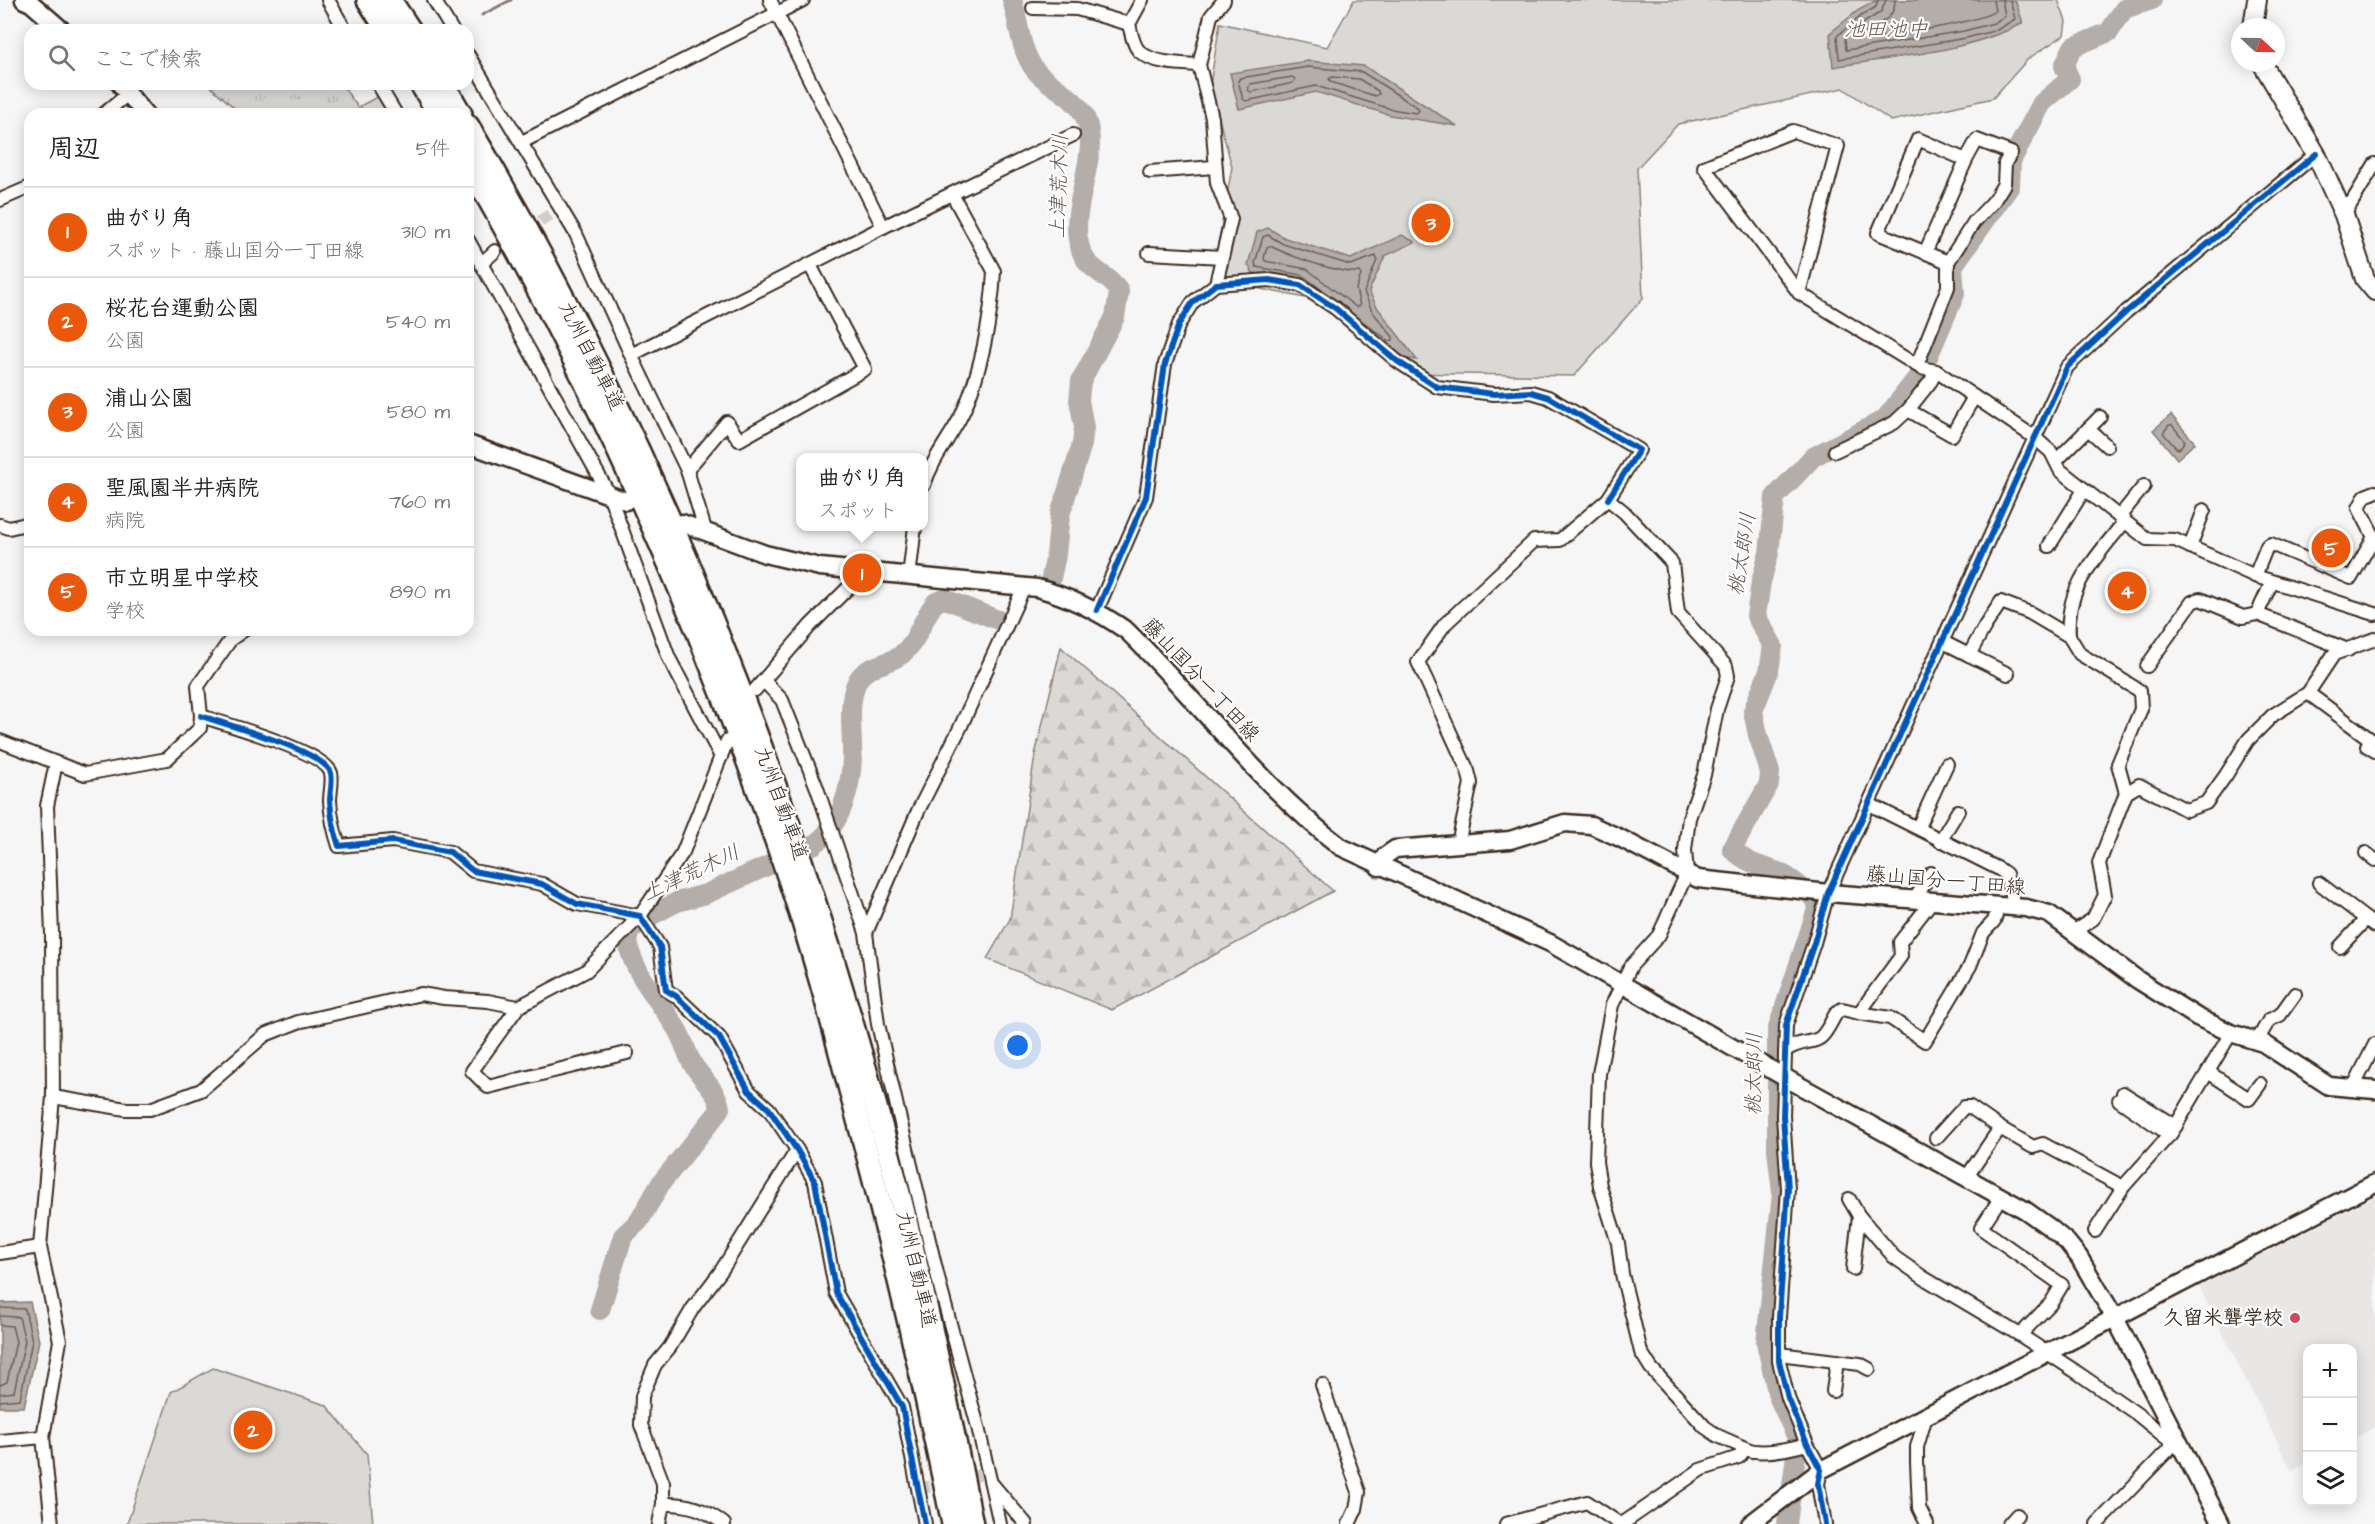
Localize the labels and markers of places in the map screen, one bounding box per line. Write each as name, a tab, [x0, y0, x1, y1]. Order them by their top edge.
pin: 3	[1412, 200, 1450, 246]
pin: 5	[2312, 526, 2350, 570]
pin: 1	[842, 550, 882, 596]
pin: 4	[2108, 568, 2146, 614]
place label: 久留米聾学校	[2163, 1304, 2283, 1332]
marker: 久留米聾学校	[2288, 1311, 2302, 1325]
pin: 2	[234, 1408, 272, 1452]

